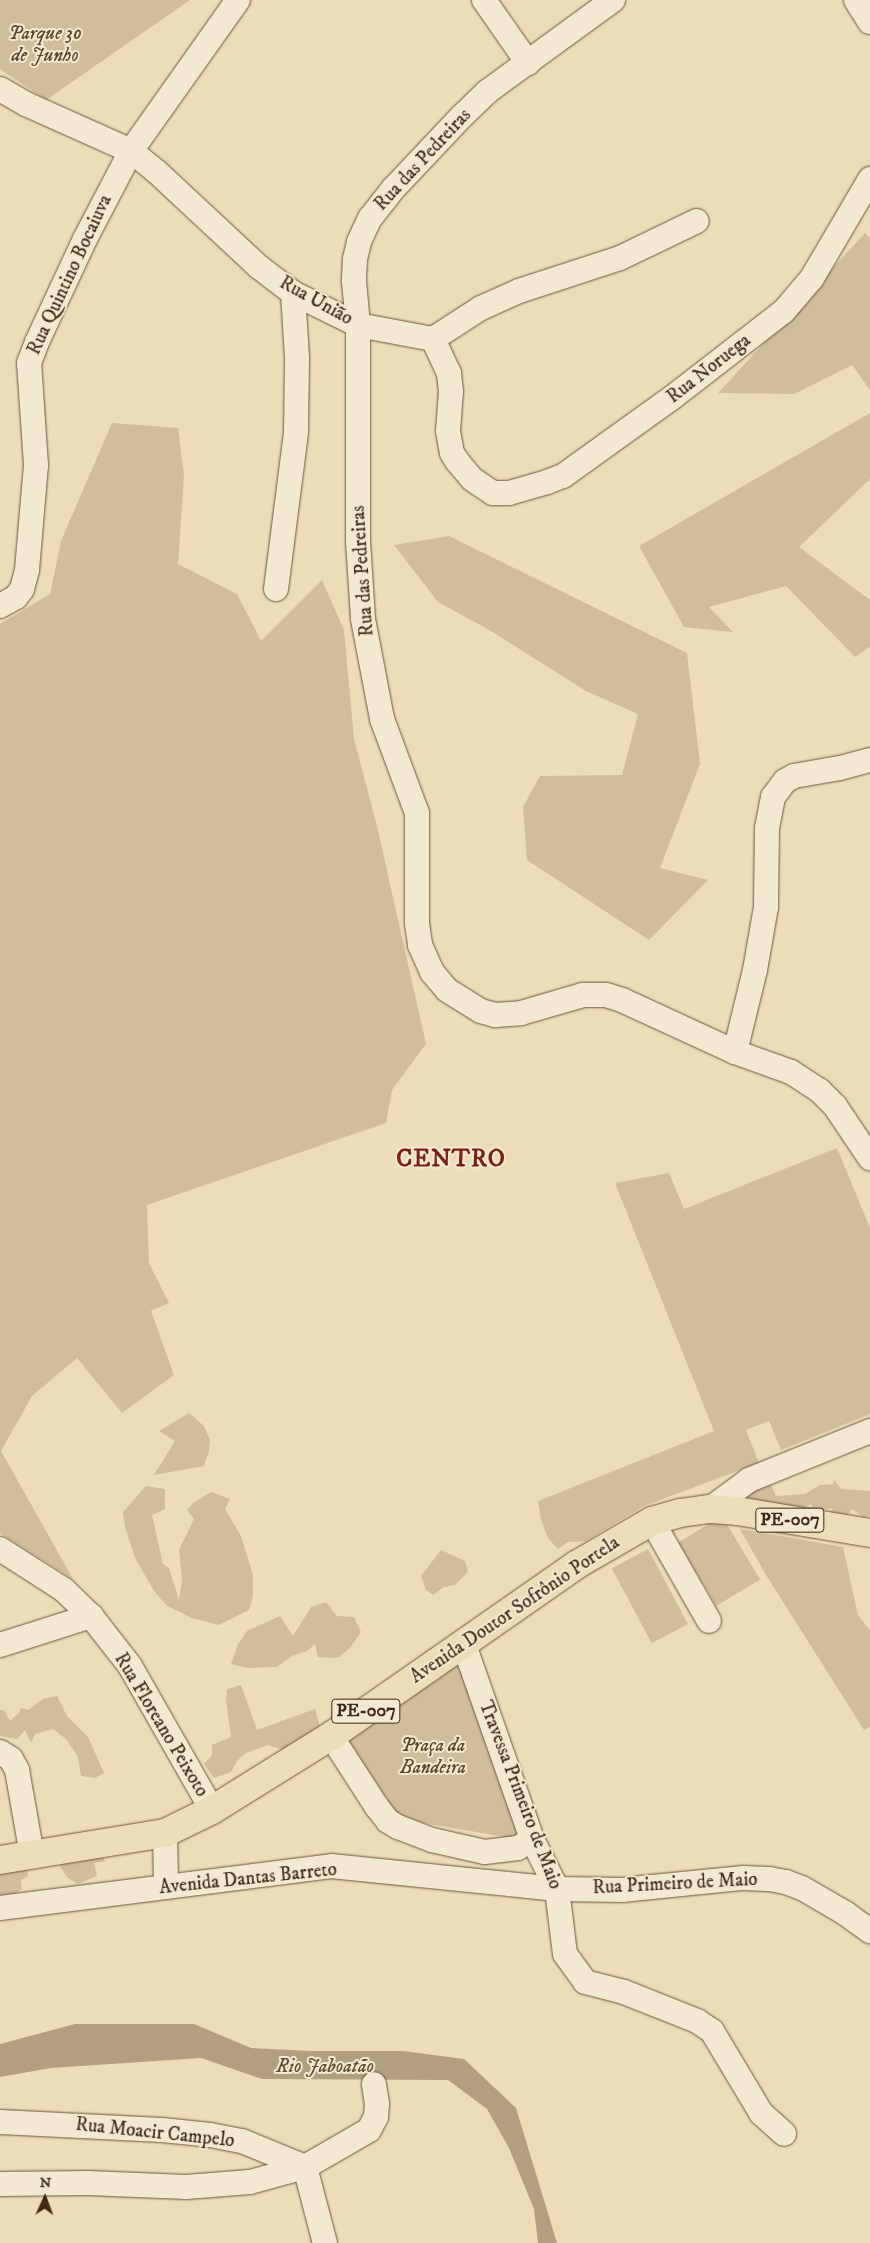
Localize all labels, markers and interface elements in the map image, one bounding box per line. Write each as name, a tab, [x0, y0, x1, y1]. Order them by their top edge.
park label: Parque 30 de Junho	[8, 23, 82, 67]
street label: Rua das Pedreiras	[370, 104, 476, 216]
street label: Rua Quintino Bocaiuva	[23, 191, 117, 359]
street label: Rua União	[275, 272, 357, 330]
street label: Rua Noruega	[663, 329, 755, 409]
street label: Rua das Pedreiras	[347, 505, 379, 637]
district label: CENTRO	[395, 1146, 507, 1174]
road number: PE-007	[755, 1504, 825, 1536]
street label: Avenida Doutor Sofrônio Portela	[406, 1531, 624, 1689]
street label: Rua Floreano Peixoto	[109, 1649, 213, 1801]
road number: PE-007	[331, 1695, 401, 1726]
street label: Travessa Primeiro de Maio	[474, 1698, 566, 1892]
park label: Praça da Bandeira	[400, 1735, 466, 1779]
street label: Avenida Dantas Barreto	[158, 1858, 338, 1900]
street label: Rua Primeiro de Maio	[592, 1868, 758, 1900]
water label: Rio Jaboatão	[276, 2054, 374, 2078]
street label: Rua Moacir Campelo	[74, 2113, 236, 2153]
north arrow	[20, 2173, 70, 2223]
text: N	[39, 2174, 52, 2192]

